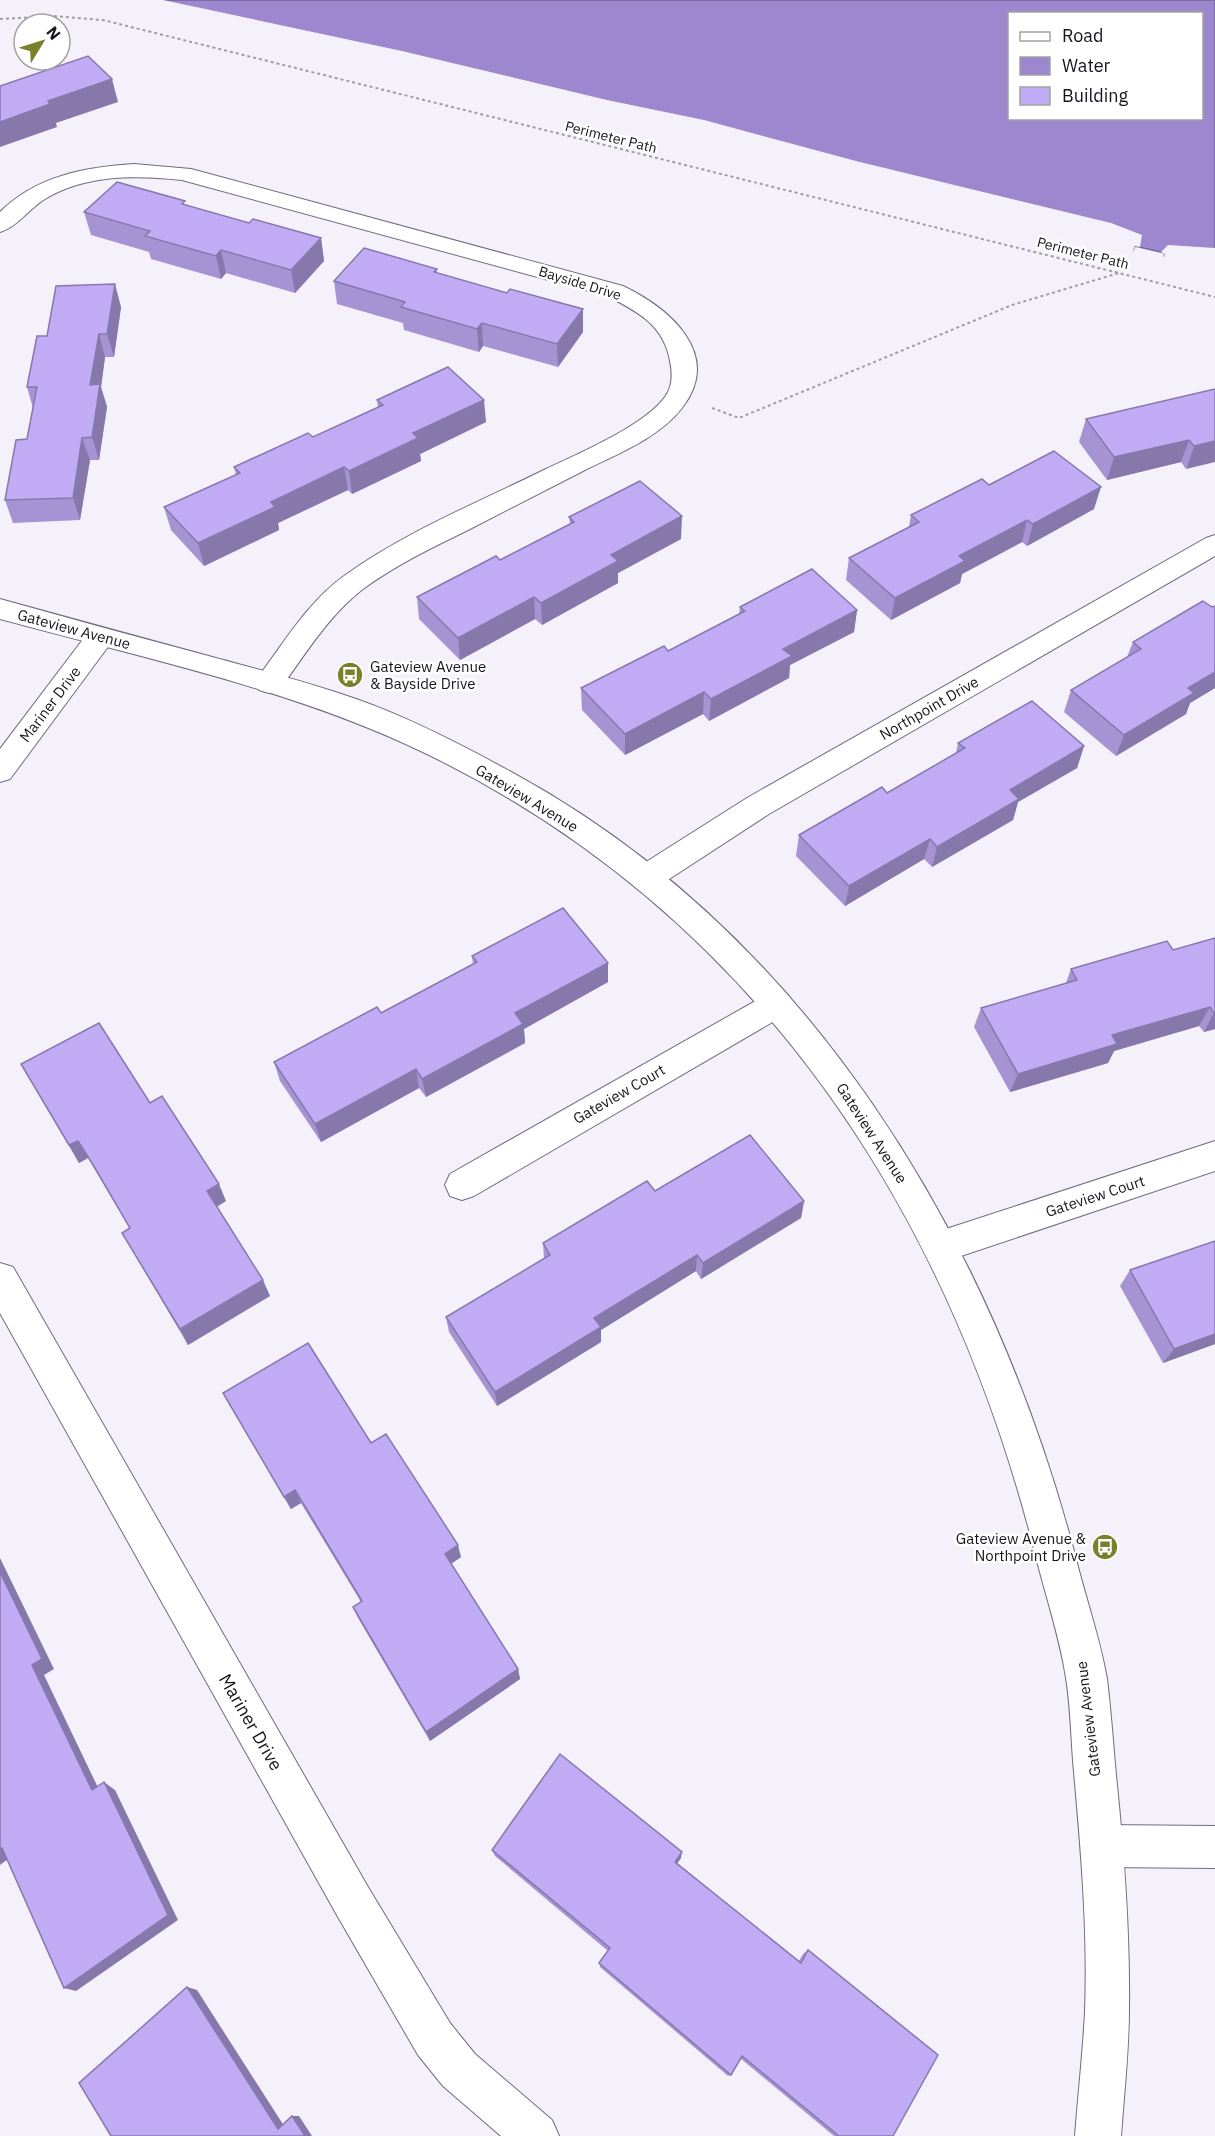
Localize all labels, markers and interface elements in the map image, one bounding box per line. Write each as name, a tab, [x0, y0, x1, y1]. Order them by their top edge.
north arrow	[12, 12, 72, 72]
legend	[1008, 12, 1203, 120]
text: N	[42, 22, 65, 43]
text: Road	[1062, 24, 1103, 47]
text: Water	[1062, 54, 1111, 77]
text: Building	[1062, 84, 1129, 107]
street label: Perimeter Path	[563, 117, 659, 157]
street label: Perimeter Path	[1035, 233, 1131, 273]
street label: Bayside Drive	[537, 262, 624, 304]
street label: Gateview Avenue	[15, 605, 133, 653]
place label: Gateview Avenue & Bayside Drive	[370, 657, 486, 693]
bus stop icon: Gateview Avenue & Bayside Drive	[335, 660, 365, 690]
street label: Mariner Drive	[15, 662, 85, 746]
street label: Northpoint Drive	[876, 672, 982, 744]
street label: Gateview Avenue	[472, 760, 582, 836]
street label: Gateview Court	[570, 1060, 668, 1128]
street label: Gateview Avenue	[832, 1079, 912, 1187]
street label: Gateview Court	[1043, 1171, 1147, 1221]
place label: Gateview Avenue & Northpoint Drive	[956, 1529, 1087, 1565]
bus stop icon: Gateview Avenue & Northpoint Drive	[1090, 1532, 1120, 1562]
street label: Gateview Avenue	[1071, 1660, 1105, 1778]
street label: Mariner Drive	[214, 1669, 288, 1775]

